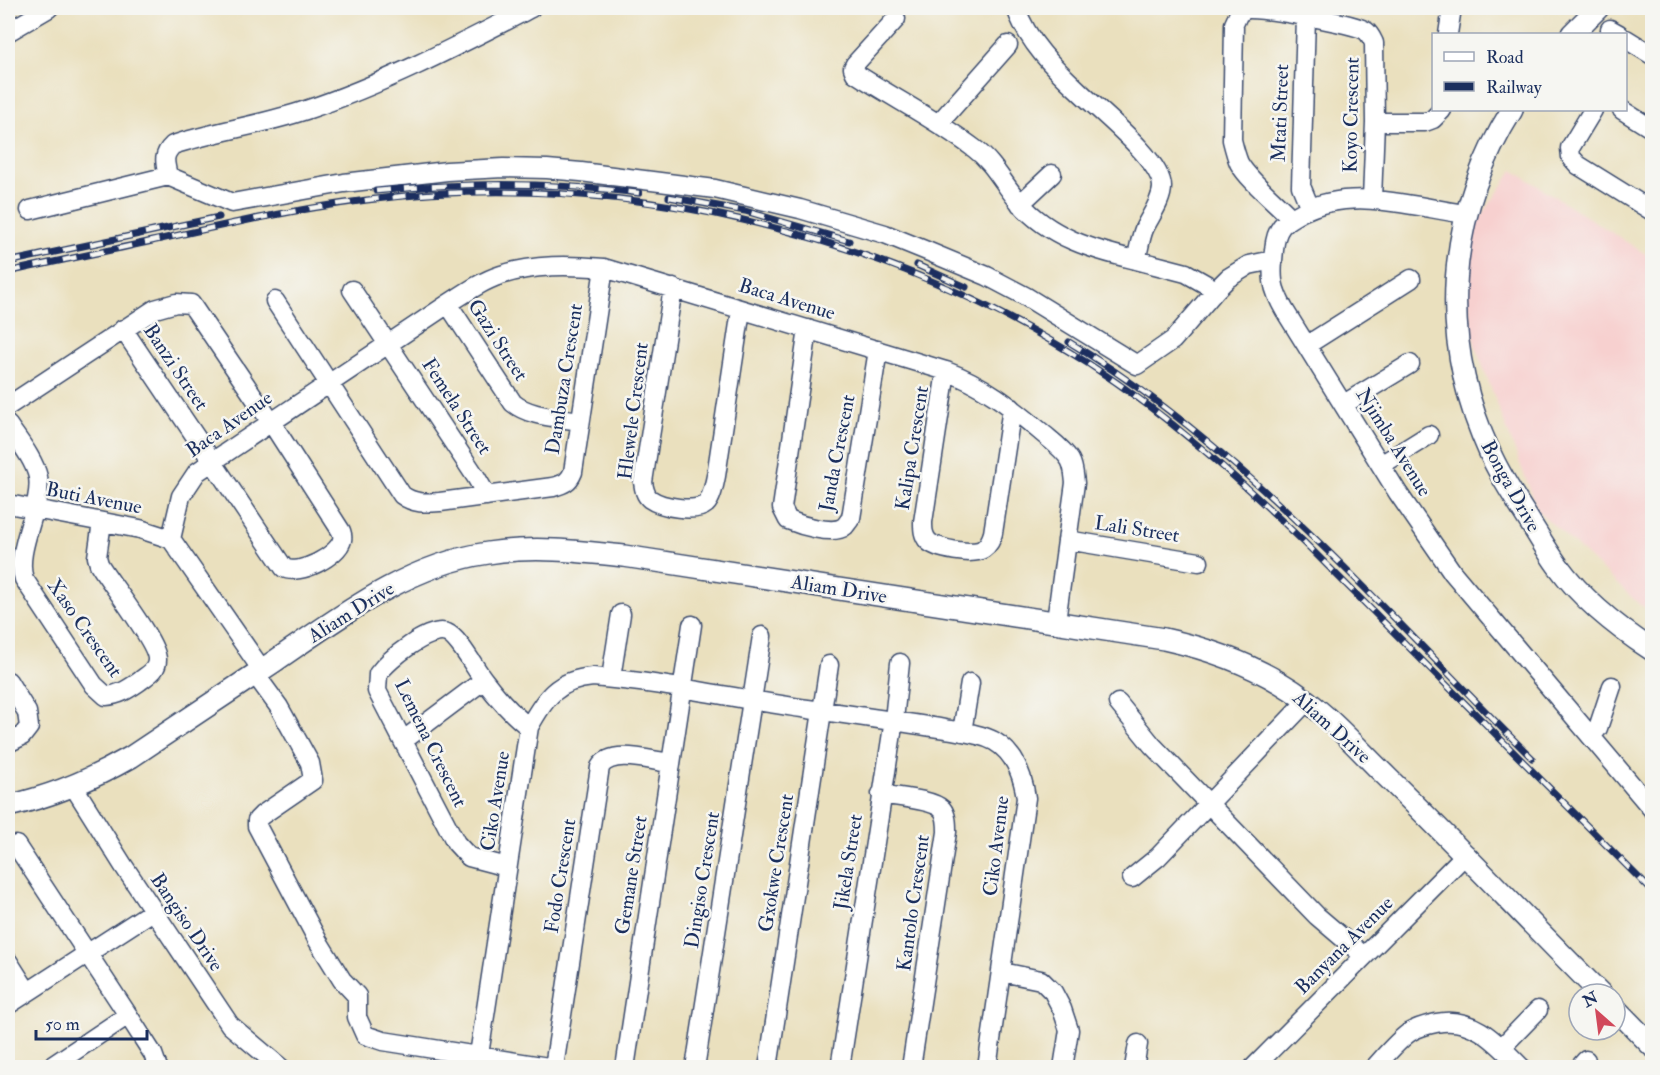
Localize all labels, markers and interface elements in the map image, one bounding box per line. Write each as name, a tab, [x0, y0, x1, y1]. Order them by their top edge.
legend	[1432, 33, 1627, 111]
text: Road	[1486, 46, 1524, 69]
street label: Koyo Crescent	[1337, 56, 1365, 173]
street label: Mtati Street	[1266, 63, 1294, 162]
text: Railway	[1486, 76, 1543, 99]
street label: Baca Avenue	[736, 272, 838, 326]
street label: Gazi Street	[462, 294, 534, 386]
street label: Dambuza Crescent	[540, 301, 588, 456]
street label: Banzi Street	[138, 319, 214, 415]
street label: Hlewele Crescent	[612, 340, 654, 481]
street label: Femela Street	[417, 353, 498, 459]
street label: Njimba Avenue	[1351, 383, 1437, 501]
street label: Kalipa Crescent	[890, 384, 935, 512]
street label: Baca Avenue	[181, 385, 277, 463]
street label: Janda Crescent	[813, 392, 861, 515]
street label: Bonga Drive	[1476, 436, 1546, 536]
street label: Buti Avenue	[44, 476, 144, 520]
street label: Lali Street	[1093, 510, 1182, 548]
street label: Aliam Drive	[788, 569, 889, 609]
street label: Xaso Crescent	[42, 574, 128, 683]
street label: Aliam Drive	[302, 576, 399, 649]
street label: Lemena Crescent	[389, 675, 473, 812]
street label: Aliam Drive	[1287, 685, 1376, 769]
street label: Ciko Avenue	[475, 749, 515, 853]
street label: Gxokwe Crescent	[753, 792, 799, 934]
street label: Ciko Avenue	[977, 794, 1015, 898]
street label: Dingiso Crescent	[679, 809, 725, 950]
street label: Jikela Street	[828, 812, 868, 913]
street label: Gemane Street	[609, 813, 653, 936]
street label: Fodo Crescent	[539, 816, 581, 935]
street label: Kantolo Crescent	[891, 833, 935, 973]
street label: Bangiso Drive	[145, 868, 229, 976]
street label: Banyana Avenue	[1290, 891, 1398, 999]
north arrow	[1567, 982, 1627, 1042]
text: N	[1579, 987, 1602, 1012]
scale bar	[36, 1003, 147, 1041]
text: 50 m	[45, 1013, 80, 1036]

